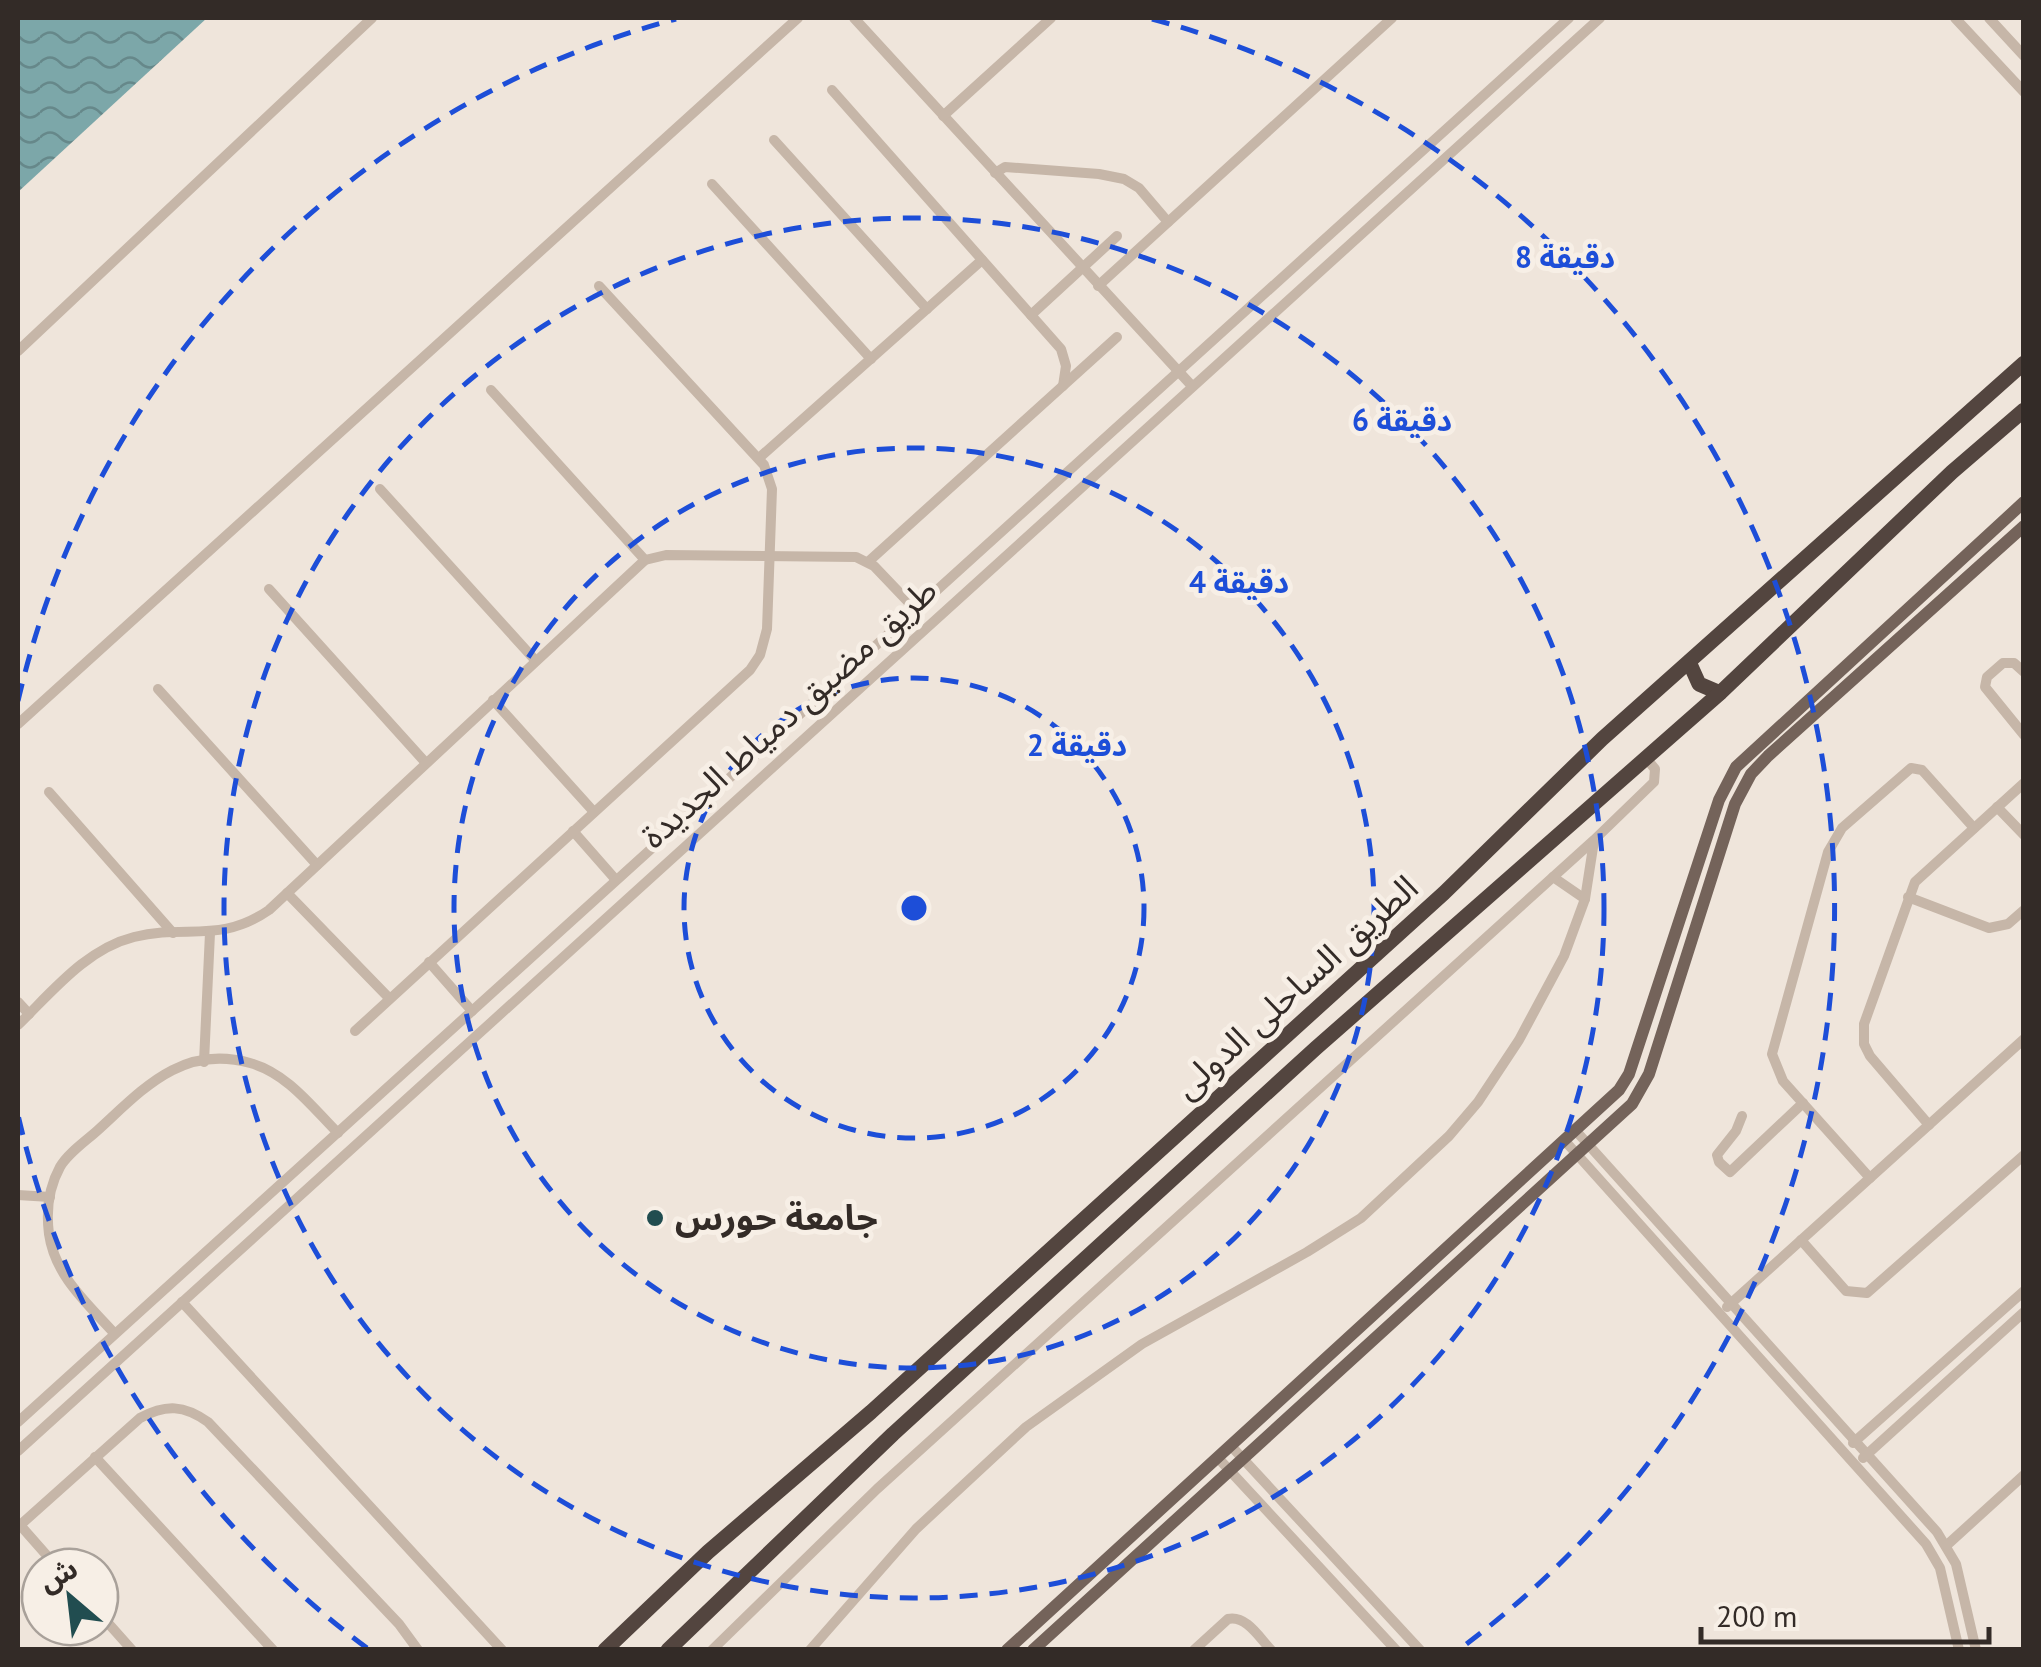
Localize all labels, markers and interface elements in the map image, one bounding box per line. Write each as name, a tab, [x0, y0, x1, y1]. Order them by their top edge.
text: 8 دقيقة	[1515, 237, 1615, 276]
text: 6 دقيقة	[1352, 400, 1452, 439]
text: 4 دقيقة	[1189, 562, 1289, 601]
street label: طريق مضيق دمياط الجديدة	[630, 567, 946, 858]
text: 2 دقيقة	[1027, 725, 1127, 764]
street label: الطريق الساحلى الدولى	[1164, 864, 1427, 1108]
centre of rings	[896, 890, 932, 926]
place label: جامعة حورس	[675, 1194, 878, 1240]
marker: جامعة حورس	[644, 1207, 666, 1229]
north arrow	[20, 1547, 120, 1647]
text: ش	[32, 1549, 84, 1600]
scale bar	[1701, 1582, 1988, 1644]
text: 200 m	[1716, 1596, 1797, 1635]

